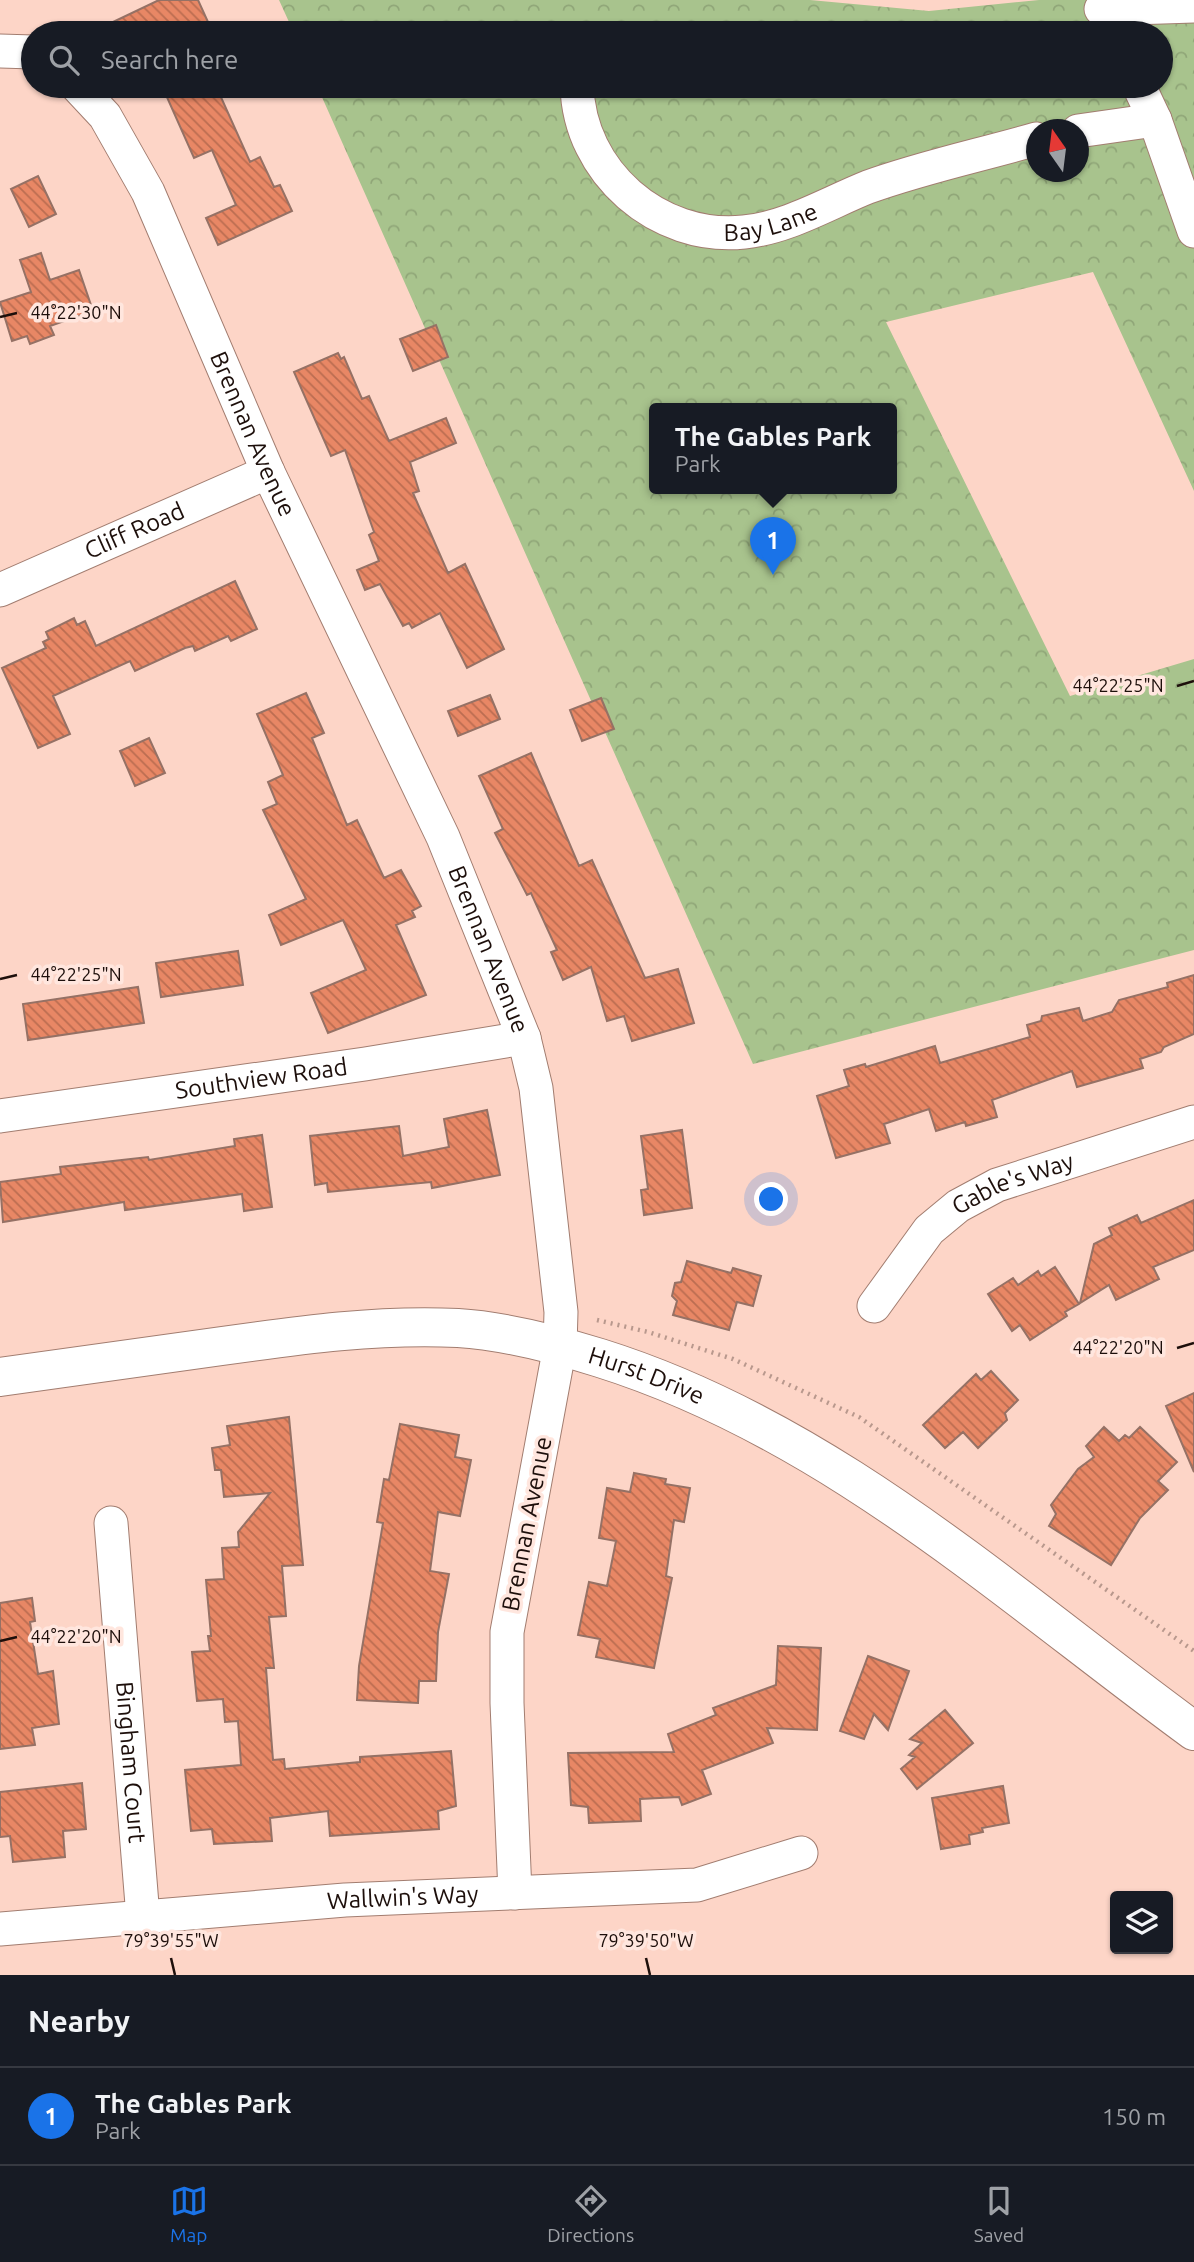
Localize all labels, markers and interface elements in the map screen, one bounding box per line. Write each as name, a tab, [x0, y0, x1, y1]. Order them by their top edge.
search box	[21, 21, 1173, 98]
icon: search	[45, 41, 83, 79]
text: Search here	[101, 45, 238, 74]
north arrow	[1026, 119, 1089, 182]
street label: Bay Lane	[723, 197, 821, 246]
text: 44°22'30"N	[30, 302, 122, 322]
street label: Brennan Avenue	[205, 347, 301, 521]
popup	[649, 403, 897, 494]
text: The Gables Park	[675, 422, 871, 451]
text: Park	[675, 451, 721, 476]
street label: Cliff Road	[80, 497, 188, 564]
pin: 1	[750, 517, 796, 575]
text: 44°22'25"N	[1072, 675, 1164, 695]
street label: Brennan Avenue	[443, 862, 534, 1037]
text: 44°22'25"N	[30, 964, 122, 984]
street label: Southview Road	[173, 1053, 349, 1104]
street label: Gable's Way	[947, 1147, 1077, 1220]
your location	[754, 1182, 788, 1216]
text: 44°22'20"N	[1072, 1337, 1164, 1357]
street label: Hurst Drive	[585, 1341, 709, 1409]
street label: Brennan Avenue	[496, 1434, 557, 1614]
text: 44°22'20"N	[30, 1626, 122, 1646]
street label: Bingham Court	[111, 1680, 151, 1845]
street label: Wallwin's Way	[326, 1880, 479, 1914]
map controls	[1110, 1891, 1173, 1954]
button: layers	[1110, 1891, 1173, 1954]
text: 79°39'55"W	[123, 1930, 219, 1950]
text: 79°39'50"W	[598, 1930, 694, 1950]
text: Nearby	[28, 2004, 130, 2038]
text: The Gables Park	[95, 2089, 291, 2118]
text: 1	[45, 2104, 57, 2129]
text: 150 m	[1102, 2104, 1166, 2129]
text: Park	[95, 2118, 141, 2143]
tab: Map	[170, 2182, 208, 2246]
tab: Directions	[547, 2182, 634, 2246]
tab: Saved	[974, 2182, 1024, 2246]

